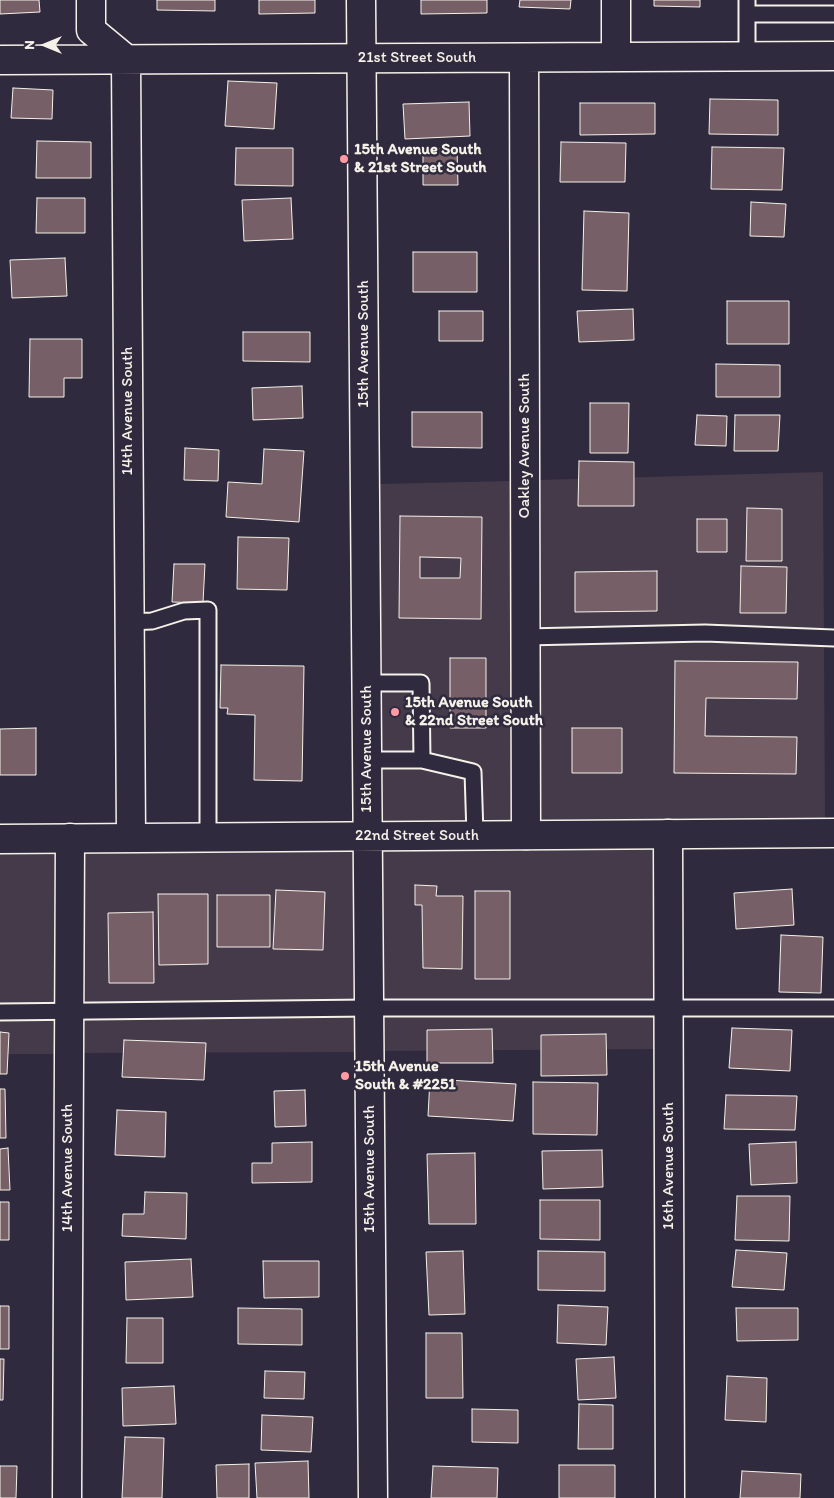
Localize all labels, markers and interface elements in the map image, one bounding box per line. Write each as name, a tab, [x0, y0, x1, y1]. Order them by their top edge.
north arrow	[20, 20, 70, 70]
text: N	[21, 40, 38, 50]
street label: 21st Street South	[358, 48, 476, 68]
place label: 15th Avenue South & 21st Street South	[354, 140, 486, 178]
marker: 15th Avenue South & 21st Street South	[338, 153, 350, 165]
street label: 15th Avenue South	[354, 280, 374, 408]
street label: 14th Avenue South	[118, 347, 138, 475]
street label: Oakley Avenue South	[515, 373, 535, 519]
street label: 15th Avenue South	[357, 685, 377, 813]
place label: 15th Avenue South & 22nd Street South	[405, 693, 543, 731]
marker: 15th Avenue South & 22nd Street South	[389, 706, 401, 718]
street label: 22nd Street South	[355, 826, 479, 846]
place label: 15th Avenue South & #2251	[355, 1057, 456, 1095]
marker: 15th Avenue South & #2251	[339, 1070, 351, 1082]
street label: 16th Avenue South	[659, 1102, 679, 1230]
street label: 14th Avenue South	[58, 1104, 78, 1232]
street label: 15th Avenue South	[360, 1105, 380, 1233]

